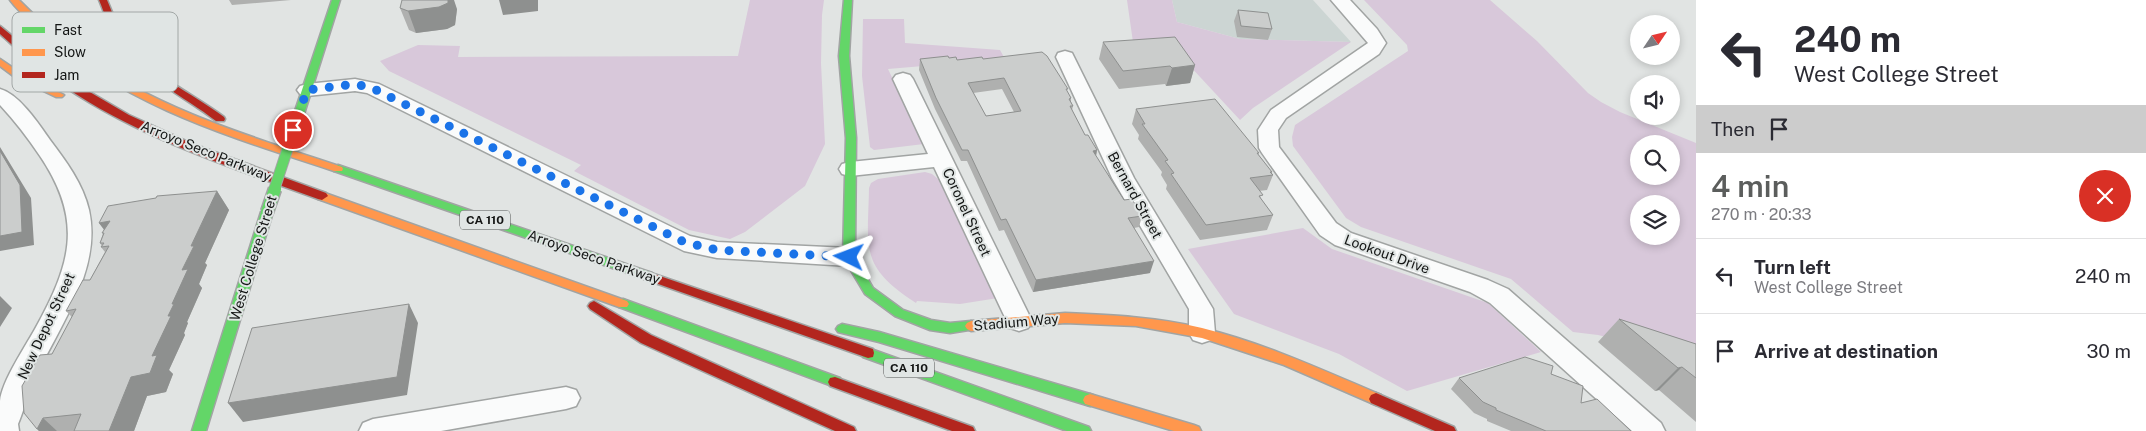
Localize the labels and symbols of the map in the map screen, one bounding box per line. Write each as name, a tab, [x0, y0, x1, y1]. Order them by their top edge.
legend	[12, 12, 178, 92]
north arrow	[1630, 15, 1680, 65]
text: Fast	[54, 22, 82, 38]
text: Slow	[54, 44, 86, 60]
text: Jam	[54, 67, 79, 83]
pin	[272, 109, 314, 151]
street label: Arroyo Seco Parkway	[139, 118, 274, 185]
street label: Bernard Street	[1105, 149, 1165, 241]
street label: Coronel Street	[940, 165, 994, 259]
street label: West College Street	[226, 193, 280, 323]
road number: CA 110	[460, 210, 510, 230]
street label: Arroyo Seco Parkway	[526, 227, 663, 287]
position arrow	[822, 230, 874, 282]
street label: Lookout Drive	[1342, 231, 1432, 277]
street label: New Depot Street	[14, 270, 78, 382]
street label: Stadium Way	[973, 310, 1060, 334]
road number: CA 110	[884, 358, 934, 378]

